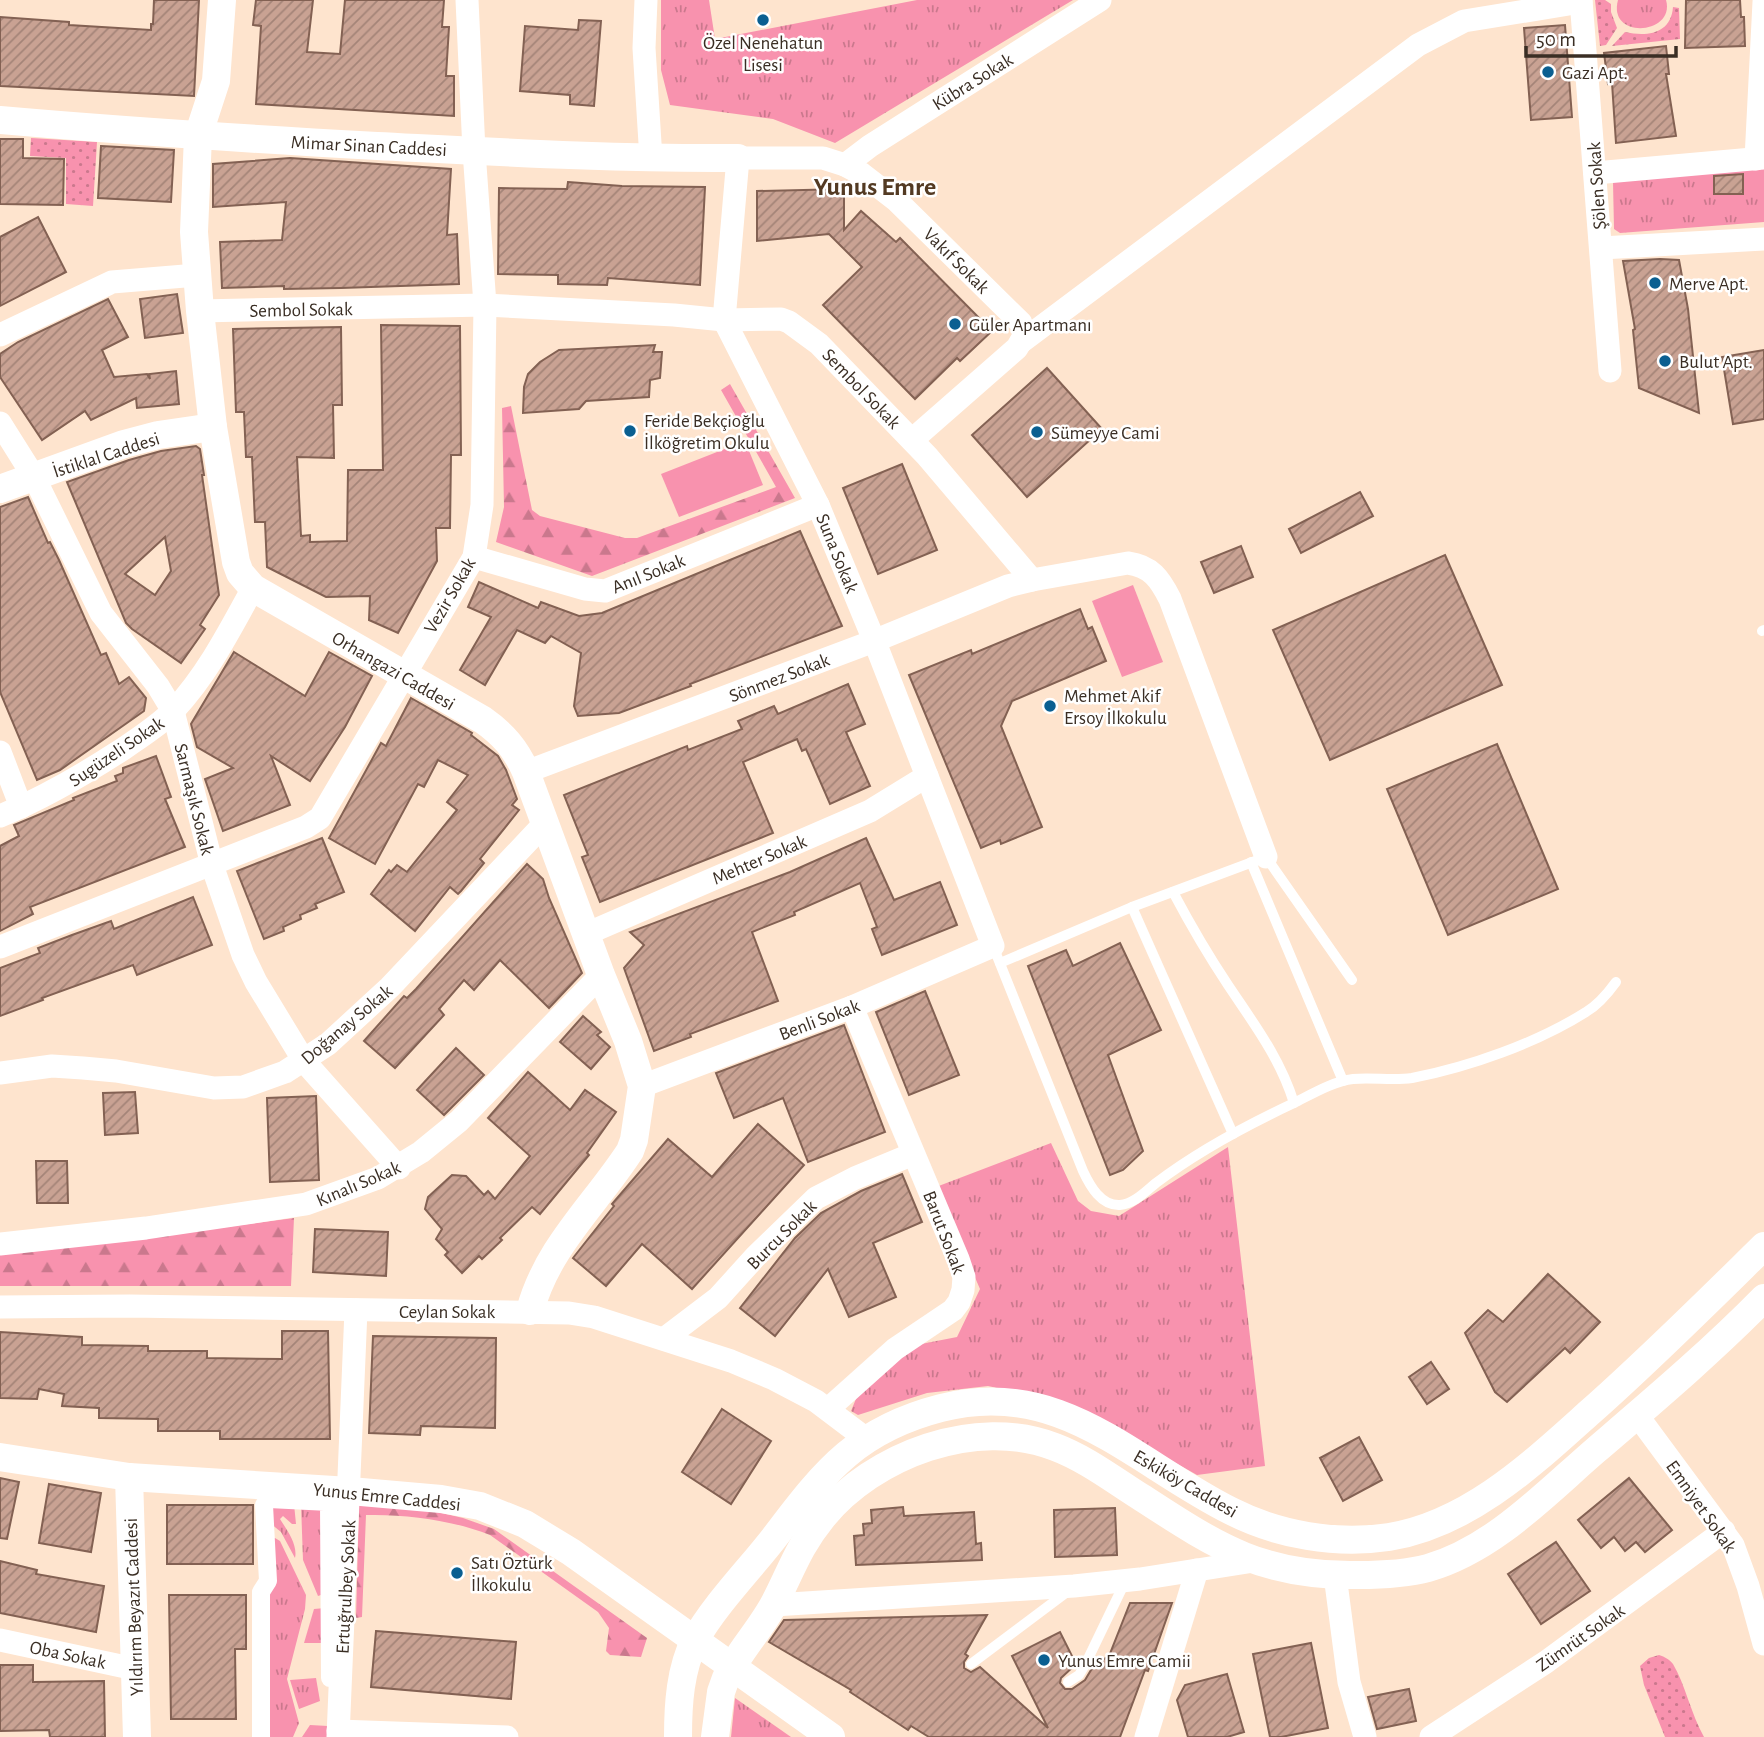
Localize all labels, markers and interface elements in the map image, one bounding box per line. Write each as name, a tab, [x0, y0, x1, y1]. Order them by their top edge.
marker: Özel Nenehatun Lisesi	[755, 12, 771, 28]
scale bar	[1526, 14, 1676, 58]
text: 50 m	[1536, 29, 1576, 50]
place label: Özel Nenehatun Lisesi	[703, 33, 823, 75]
street label: Kübra Sokak	[929, 50, 1017, 114]
marker: Gazi Apt.	[1540, 64, 1556, 80]
place label: Gazi Apt.	[1562, 64, 1628, 83]
street label: Mimar Sinan Caddesi	[290, 133, 447, 160]
street label: Şölen Sokak	[1585, 141, 1610, 230]
district label: Yunus Emre	[814, 174, 936, 200]
street label: Vakıf Sokak	[919, 225, 993, 298]
marker: Merve Apt.	[1647, 275, 1663, 291]
place label: Merve Apt.	[1669, 275, 1749, 294]
street label: Sembol Sokak	[249, 300, 353, 321]
marker: Güler Apartmanı	[947, 316, 963, 332]
place label: Güler Apartmanı	[969, 316, 1092, 335]
street label: Sembol Sokak	[818, 345, 904, 433]
marker: Bulut Apt.	[1657, 353, 1673, 369]
place label: Bulut Apt.	[1679, 353, 1753, 372]
place label: Feride Bekçioğlu İlköğretim Okulu	[644, 412, 770, 453]
marker: Feride Bekçioğlu İlköğretim Okulu	[622, 423, 638, 439]
marker: Sümeyye Cami	[1029, 424, 1045, 440]
place label: Sümeyye Cami	[1051, 424, 1160, 443]
street label: İstiklal Caddesi	[50, 428, 162, 482]
street label: Suna Sokak	[812, 511, 861, 596]
street label: Anıl Sokak	[609, 551, 688, 598]
street label: Vezir Sokak	[421, 554, 480, 637]
street label: Orhangazi Caddesi	[329, 628, 458, 714]
street label: Sönmez Sokak	[727, 650, 833, 706]
place label: Mehmet Akif Ersoy İlkokulu	[1064, 687, 1167, 728]
marker: Mehmet Akif Ersoy İlkokulu	[1042, 698, 1058, 714]
street label: Sugüzeli Sokak	[66, 713, 168, 791]
street label: Sarmaşık Sokak	[170, 742, 217, 857]
street label: Mehter Sokak	[710, 832, 810, 889]
street label: Doğanay Sokak	[298, 982, 396, 1069]
street label: Benli Sokak	[777, 996, 863, 1044]
street label: Kınalı Sokak	[314, 1158, 404, 1211]
street label: Barut Sokak	[919, 1188, 968, 1277]
street label: Burcu Sokak	[744, 1196, 821, 1273]
street label: Ceylan Sokak	[399, 1303, 495, 1322]
street label: Eskiköy Caddesi	[1130, 1447, 1241, 1522]
street label: Emniyet Sokak	[1662, 1457, 1740, 1557]
street label: Yunus Emre Caddesi	[312, 1480, 462, 1515]
street label: Yıldırım Beyazıt Caddesi	[122, 1517, 147, 1696]
street label: Ertuğrulbey Sokak	[334, 1519, 360, 1655]
place label: Satı Öztürk İlkokulu	[471, 1553, 553, 1595]
marker: Satı Öztürk İlkokulu	[449, 1565, 465, 1581]
street label: Zümrüt Sokak	[1533, 1601, 1629, 1676]
street label: Oba Sokak	[28, 1638, 108, 1673]
marker: Yunus Emre Camii	[1036, 1652, 1052, 1668]
place label: Yunus Emre Camii	[1058, 1652, 1191, 1671]

